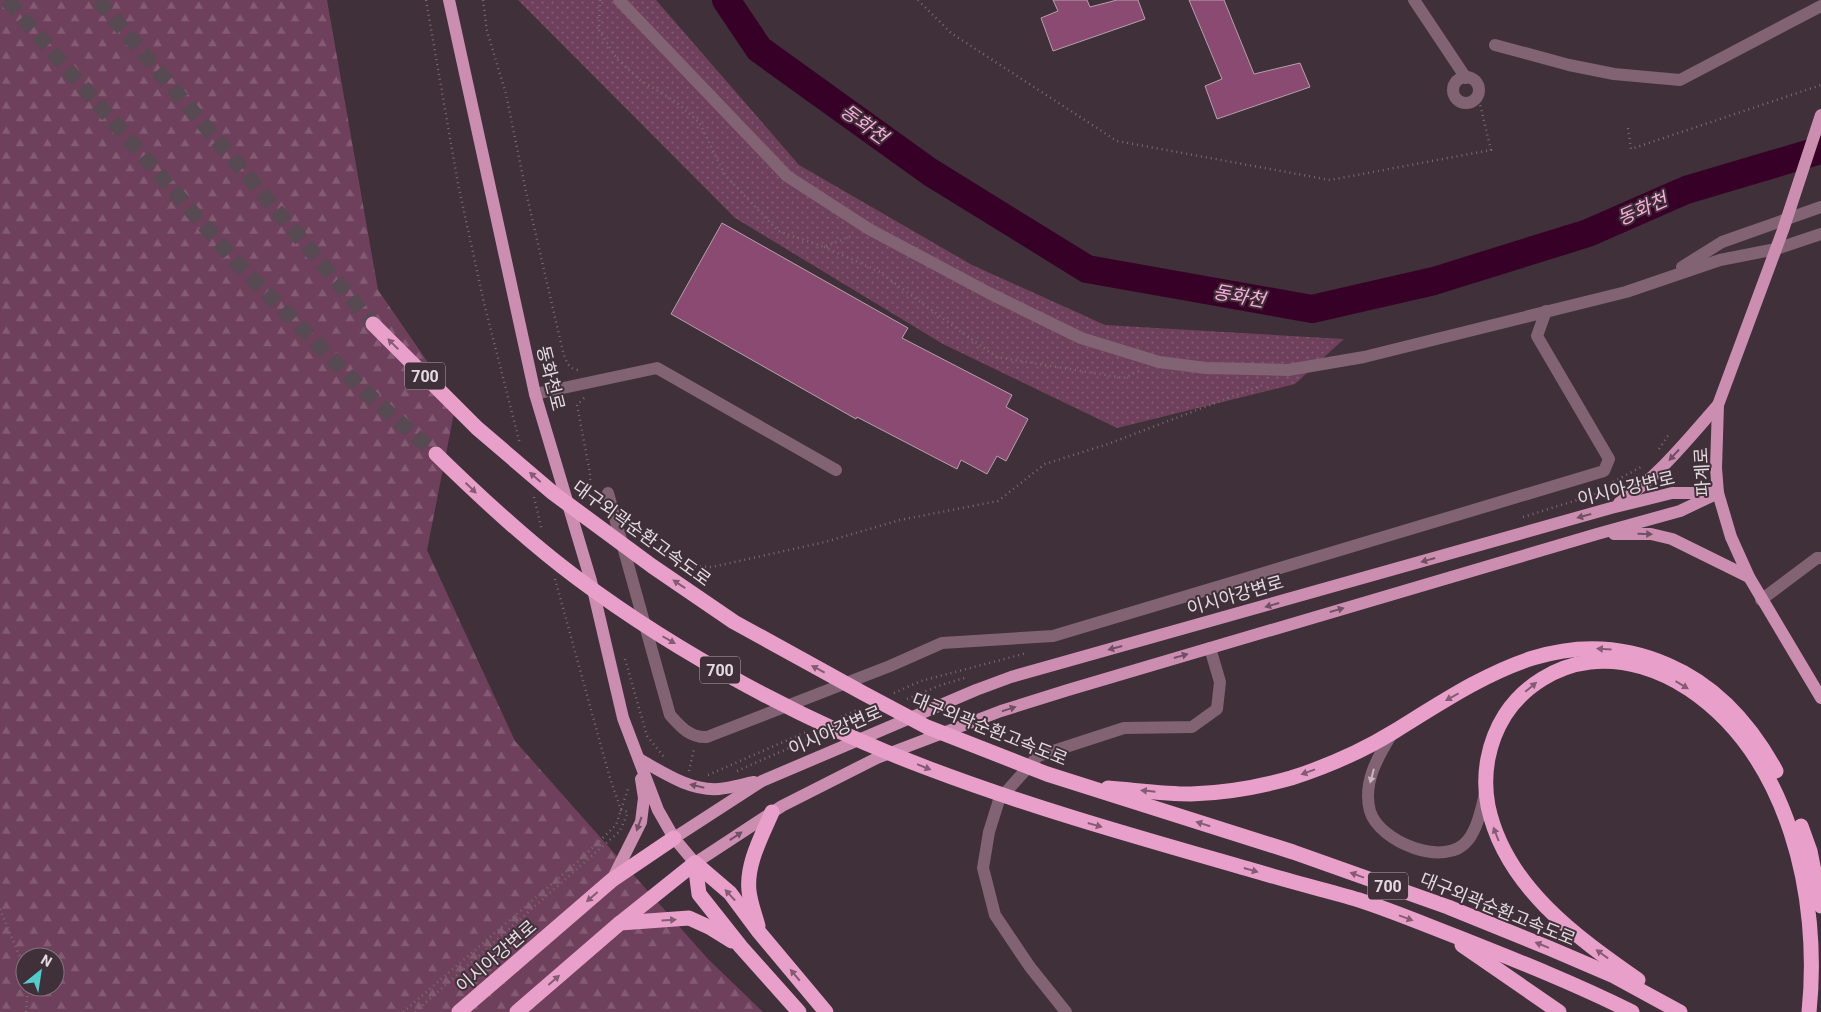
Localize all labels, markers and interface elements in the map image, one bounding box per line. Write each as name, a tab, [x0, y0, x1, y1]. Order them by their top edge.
water label: 동화천	[836, 99, 893, 150]
water label: 동화천	[1613, 187, 1672, 230]
water label: 동화천	[1211, 280, 1268, 312]
one-way arrow	[387, 338, 399, 350]
street label: 동화천로	[533, 343, 569, 413]
road number: 700	[405, 362, 445, 390]
street label: 파계로	[1690, 447, 1714, 497]
one-way arrow	[1668, 448, 1680, 460]
street label: 이시아강변로	[1575, 467, 1677, 509]
one-way arrow	[529, 471, 541, 483]
street label: 대구외곽순환고속도로	[569, 476, 715, 590]
one-way arrow	[465, 482, 477, 494]
one-way arrow	[1577, 512, 1592, 520]
one-way arrow	[1638, 531, 1654, 539]
one-way arrow	[1420, 556, 1436, 564]
street label: 이시아강변로	[1184, 571, 1286, 619]
one-way arrow	[672, 579, 686, 589]
one-way arrow	[1264, 601, 1279, 609]
one-way arrow	[1330, 606, 1345, 614]
one-way arrow	[663, 635, 676, 644]
one-way arrow	[1108, 645, 1123, 653]
one-way arrow	[1596, 645, 1612, 653]
one-way arrow	[1174, 652, 1189, 660]
road number: 700	[700, 656, 740, 684]
one-way arrow	[810, 665, 825, 673]
one-way arrow	[1524, 681, 1537, 692]
one-way arrow	[1676, 681, 1689, 690]
street label: 대구외곽순환고속도로	[909, 688, 1071, 770]
one-way arrow	[1445, 692, 1458, 701]
street label: 이시아강변로	[785, 701, 885, 759]
one-way arrow	[1002, 705, 1017, 713]
one-way arrow	[917, 763, 932, 771]
one-way arrow	[1301, 768, 1315, 776]
one-way arrow	[1368, 768, 1376, 783]
one-way arrow	[689, 782, 705, 790]
one-way arrow	[1140, 787, 1156, 795]
one-way arrow	[635, 817, 642, 832]
one-way arrow	[1195, 820, 1210, 828]
one-way arrow	[1088, 821, 1103, 829]
one-way arrow	[1492, 826, 1500, 841]
one-way arrow	[729, 831, 742, 841]
one-way arrow	[1244, 867, 1259, 875]
street label: 대구외곽순환고속도로	[1417, 868, 1579, 950]
one-way arrow	[1350, 871, 1365, 878]
road number: 700	[1368, 872, 1408, 899]
one-way arrow	[724, 889, 736, 901]
one-way arrow	[585, 892, 598, 903]
one-way arrow	[1399, 914, 1414, 922]
street label: 이시아강변로	[452, 915, 540, 997]
one-way arrow	[661, 915, 677, 923]
one-way arrow	[1534, 941, 1549, 949]
north arrow	[15, 947, 65, 997]
one-way arrow	[1595, 949, 1609, 959]
text: N	[38, 951, 55, 970]
one-way arrow	[789, 969, 801, 981]
one-way arrow	[547, 974, 559, 986]

